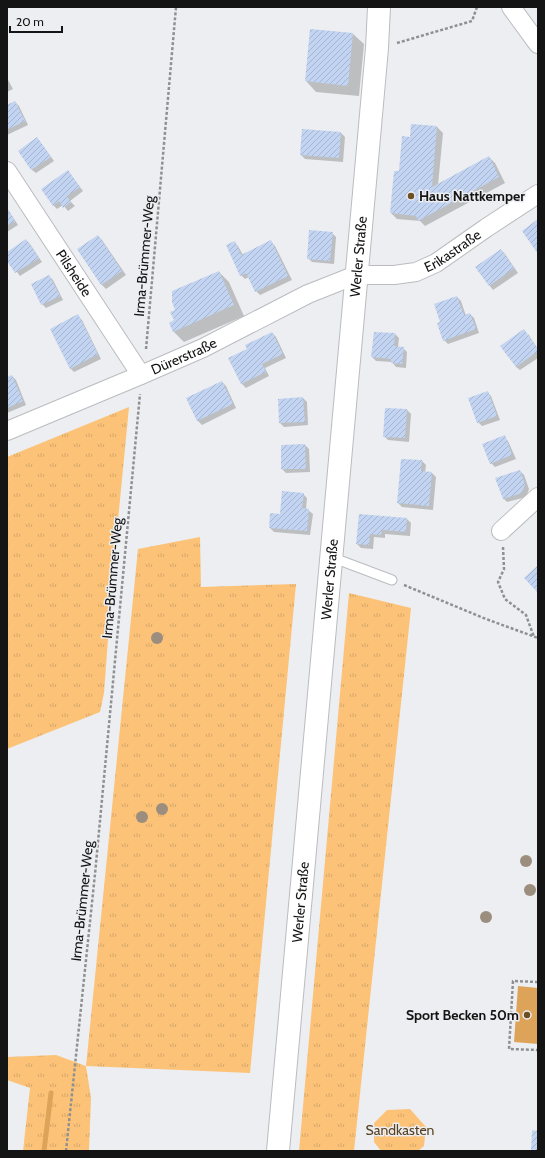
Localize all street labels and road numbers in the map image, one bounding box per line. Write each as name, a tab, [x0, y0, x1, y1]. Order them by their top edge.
street label: Irma-Brümmer-Weg	[130, 194, 158, 317]
street label: Werler Straße	[346, 215, 371, 298]
street label: Erikastraße	[421, 225, 484, 276]
street label: Pilsheide	[52, 246, 96, 300]
street label: Dürerstraße	[148, 334, 220, 379]
street label: Irma-Brümmer-Weg	[98, 516, 126, 639]
street label: Werler Straße	[317, 538, 342, 621]
street label: Irma-Brümmer-Weg	[67, 839, 97, 962]
street label: Werler Straße	[288, 861, 313, 943]

